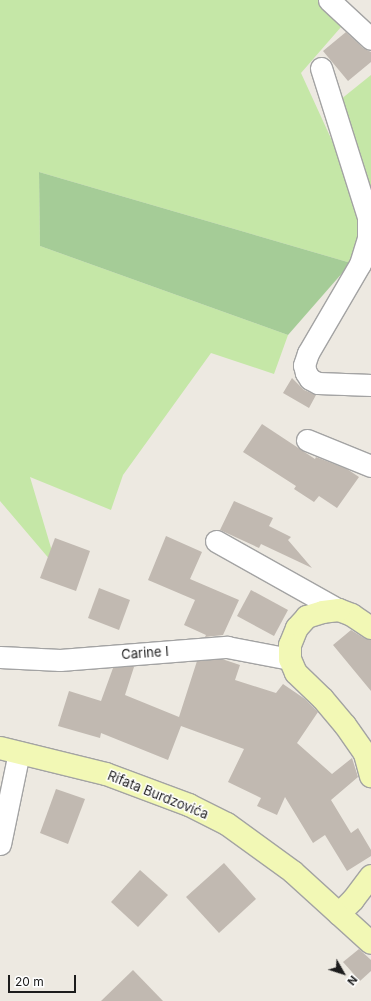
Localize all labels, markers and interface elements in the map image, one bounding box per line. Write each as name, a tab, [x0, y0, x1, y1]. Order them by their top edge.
street label: Carine I	[121, 644, 169, 662]
street label: Rifata Burdzovića	[105, 768, 211, 822]
north arrow	[323, 953, 363, 993]
scale bar	[10, 967, 78, 993]
text: N	[344, 973, 360, 988]
text: 20 m	[15, 974, 44, 989]

